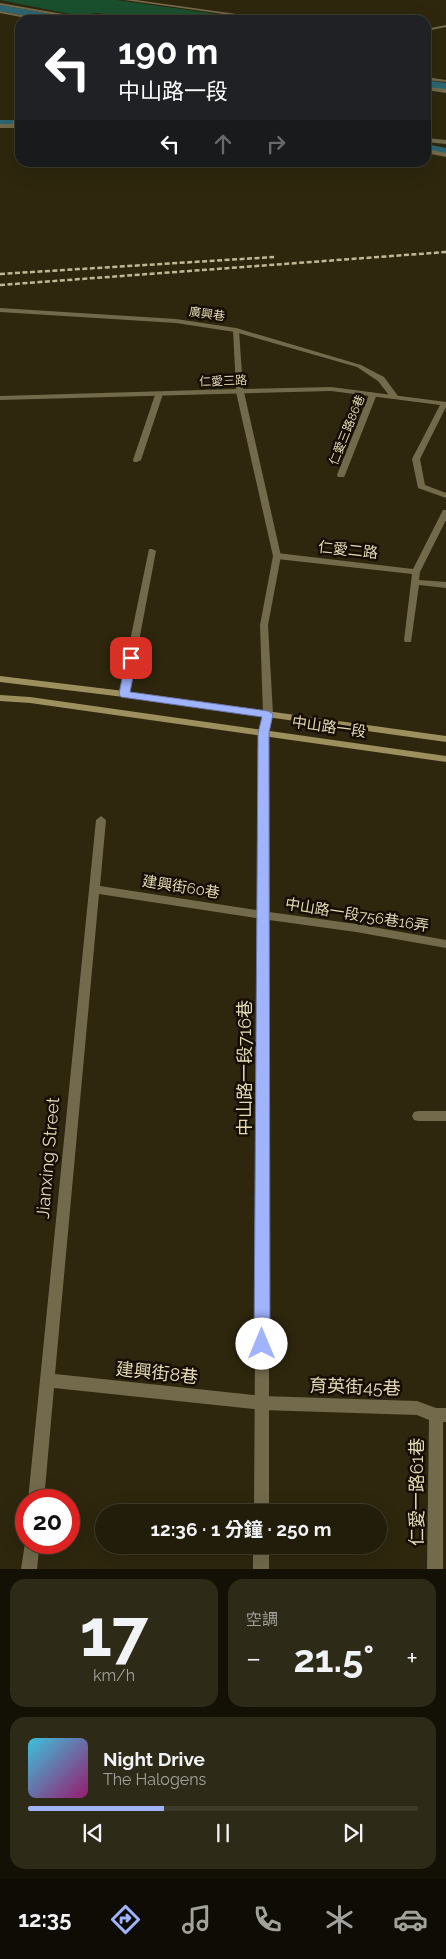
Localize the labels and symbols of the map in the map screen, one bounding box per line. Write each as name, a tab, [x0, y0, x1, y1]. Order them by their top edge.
street label: 廣興巷	[188, 305, 226, 323]
street label: 仁愛三路	[199, 373, 247, 389]
street label: 仁愛三路86巷	[327, 393, 367, 467]
street label: 仁愛二路	[317, 538, 379, 562]
pin	[110, 637, 152, 679]
street label: 中山路一段	[291, 713, 367, 741]
street label: 建興街60巷	[141, 872, 221, 902]
street label: 中山路一段756巷16弄	[284, 895, 430, 935]
street label: 中山路一段716巷	[234, 1000, 255, 1136]
street label: Jianxing Street	[32, 1096, 63, 1220]
position arrow	[235, 1317, 287, 1369]
street label: 建興街8巷	[115, 1358, 199, 1387]
street label: 育英街45巷	[309, 1374, 401, 1399]
street label: 仁愛一路61巷	[406, 1438, 427, 1546]
speed limit sign: 20	[15, 1489, 80, 1554]

